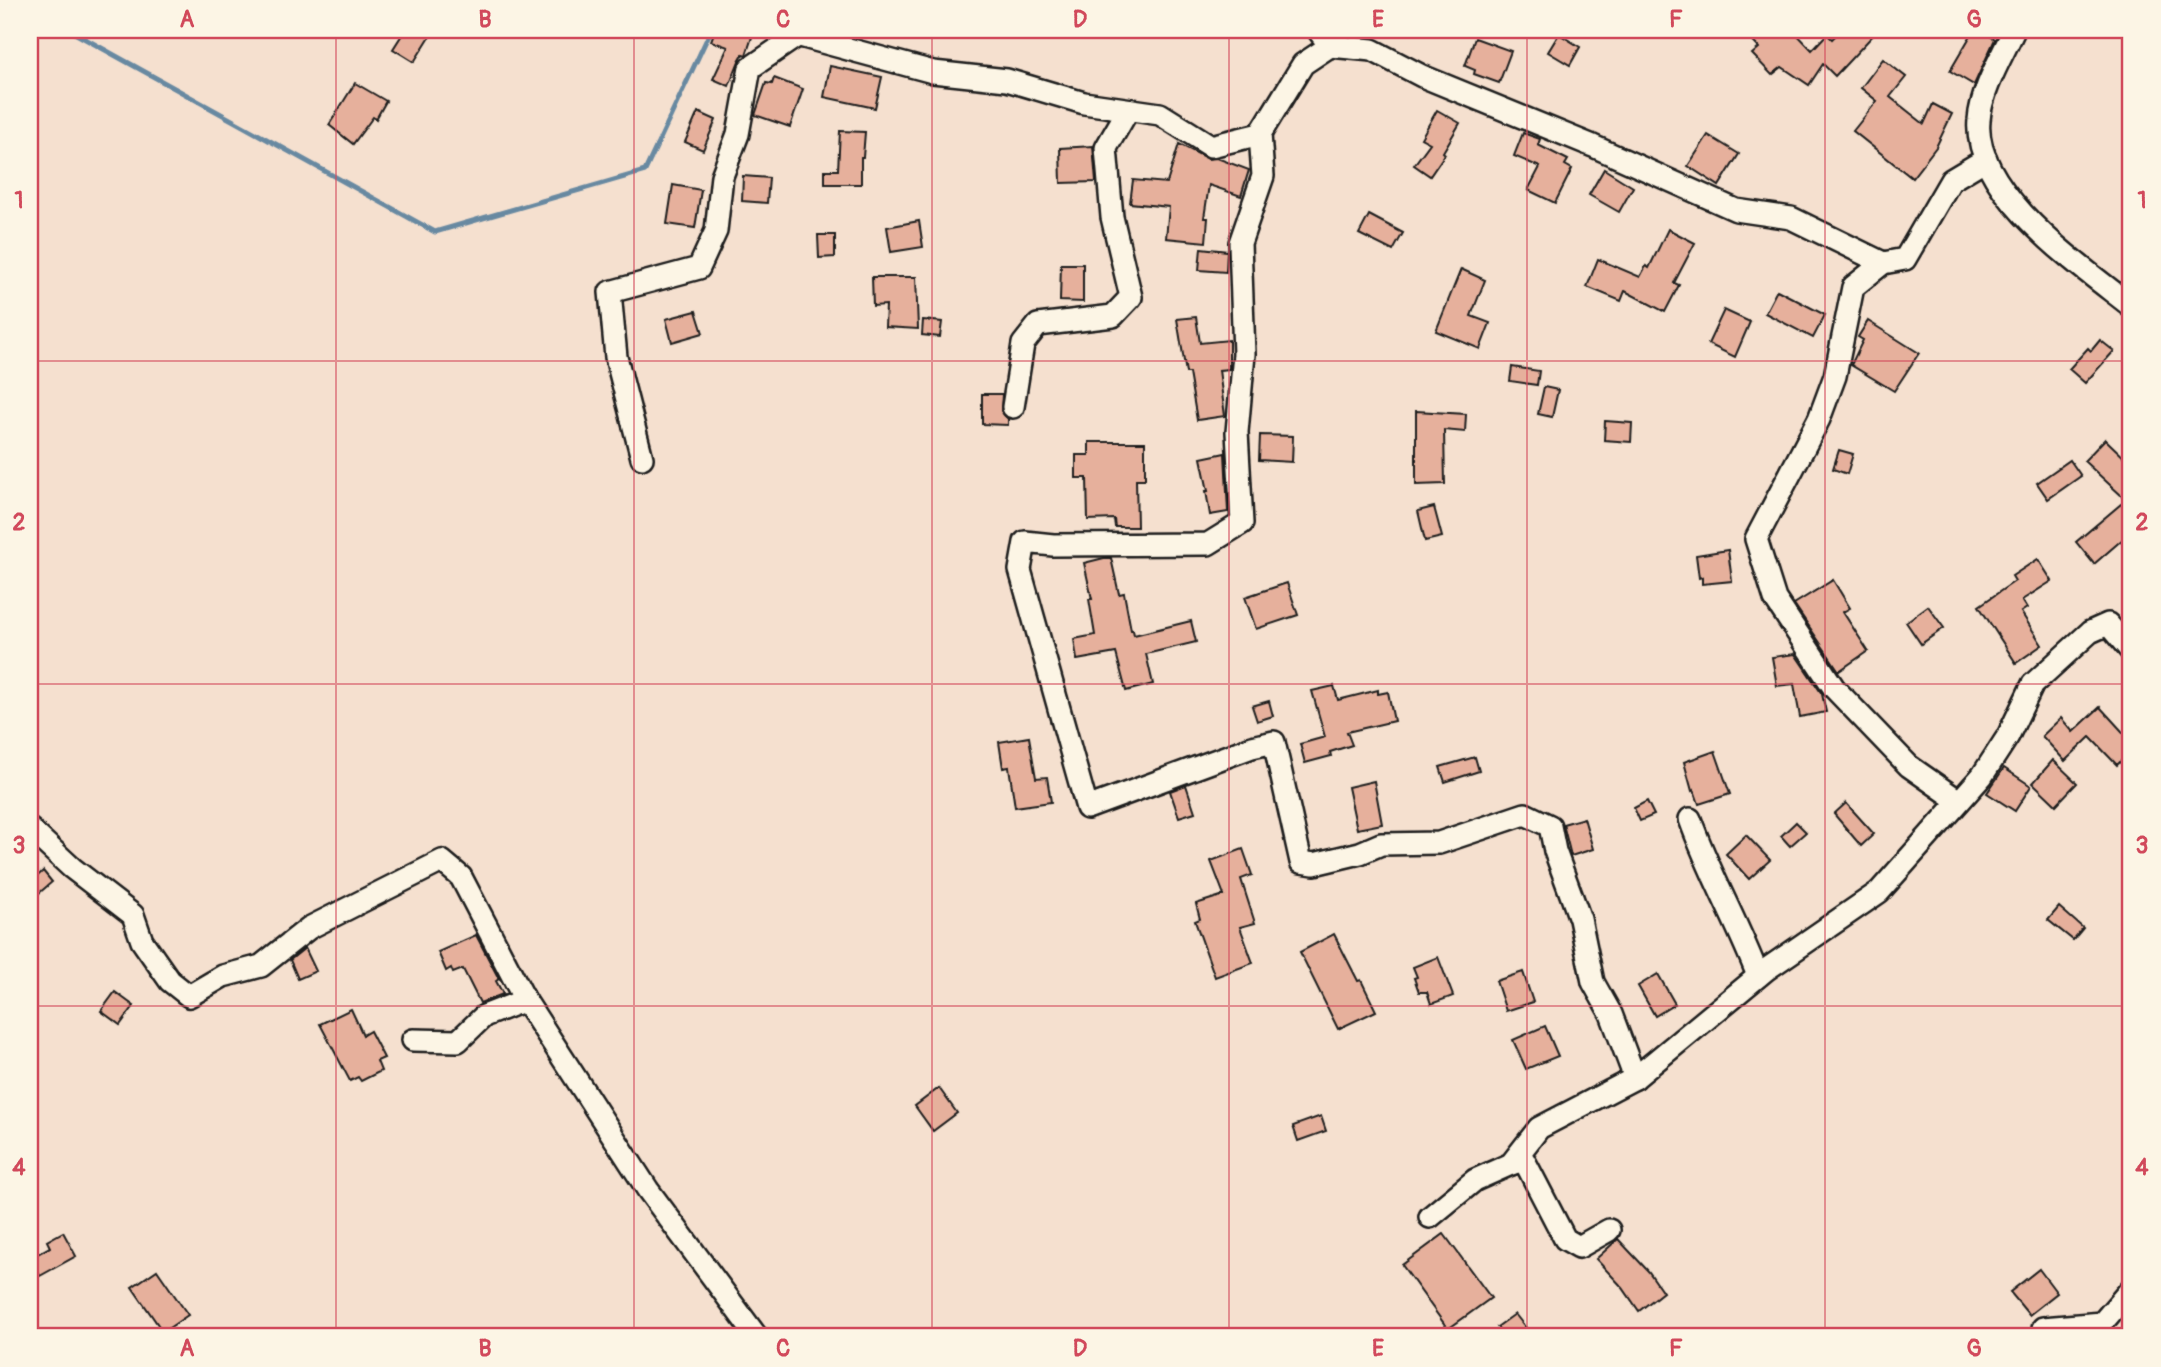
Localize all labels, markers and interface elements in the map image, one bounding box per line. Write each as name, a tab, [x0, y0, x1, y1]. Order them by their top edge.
text: A	[180, 5, 195, 34]
text: B	[478, 5, 492, 34]
text: C	[776, 5, 790, 34]
text: D	[1073, 5, 1087, 34]
text: E	[1372, 5, 1384, 34]
text: F	[1669, 5, 1683, 34]
text: G	[1966, 5, 1982, 34]
text: 1	[15, 186, 24, 215]
text: 1	[2138, 186, 2147, 215]
text: 2	[13, 508, 26, 537]
text: 2	[2136, 508, 2149, 537]
text: 3	[13, 831, 25, 860]
text: 3	[2136, 831, 2148, 860]
text: 4	[12, 1153, 26, 1182]
text: 4	[2135, 1153, 2149, 1182]
text: A	[180, 1334, 195, 1363]
text: B	[478, 1334, 492, 1363]
text: C	[776, 1334, 790, 1363]
text: D	[1073, 1334, 1087, 1363]
text: E	[1372, 1334, 1384, 1363]
text: F	[1669, 1334, 1683, 1363]
text: G	[1966, 1334, 1982, 1363]

